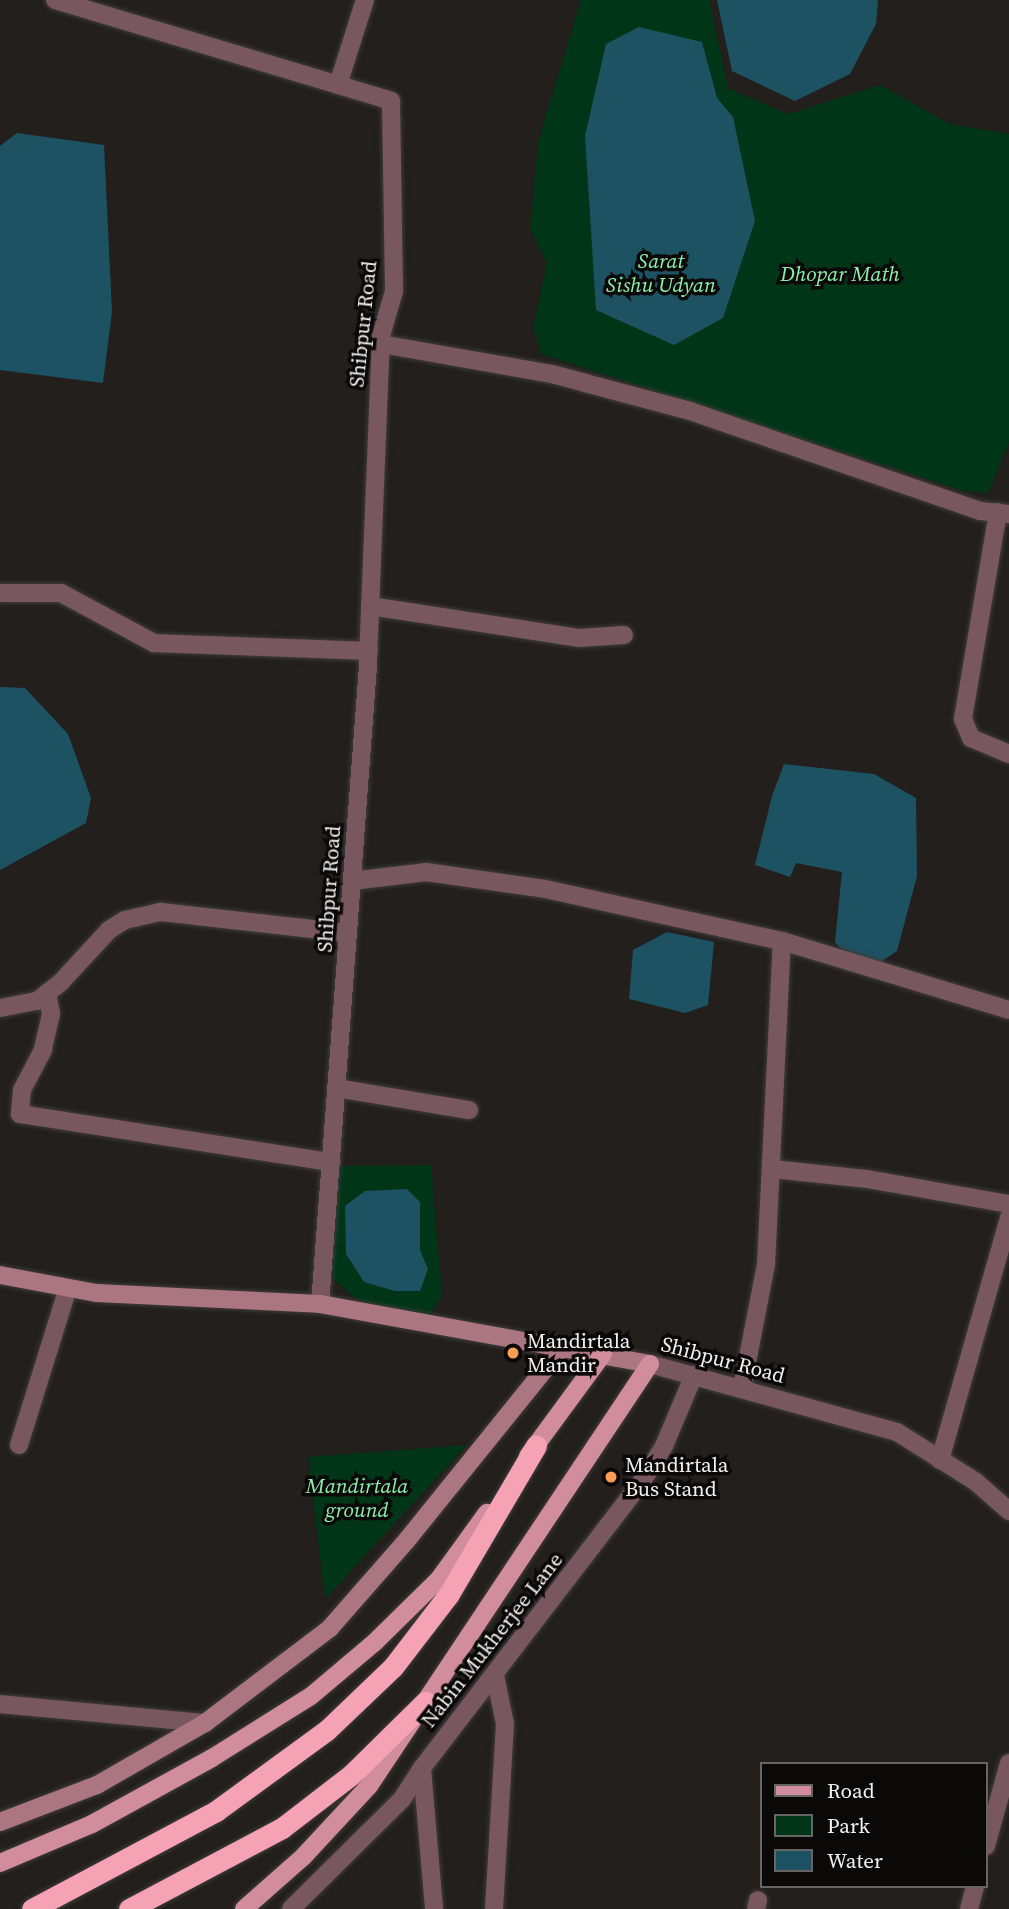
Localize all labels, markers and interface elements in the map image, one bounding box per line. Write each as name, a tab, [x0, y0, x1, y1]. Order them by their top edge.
park label: Sarat Sishu Udyan	[606, 248, 716, 298]
street label: Shibpur Road	[344, 260, 382, 388]
park label: Dhopar Math	[780, 261, 900, 287]
street label: Shibpur Road	[312, 825, 346, 953]
place label: Mandirtala Mandir	[527, 1328, 631, 1378]
street label: Shibpur Road	[658, 1331, 788, 1389]
marker: Mandirtala Mandir	[505, 1345, 521, 1361]
place label: Mandirtala Bus Stand	[625, 1452, 729, 1502]
marker: Mandirtala Bus Stand	[603, 1469, 619, 1485]
park label: Mandirtala ground	[306, 1473, 408, 1523]
street label: Nabin Mukherjee Lane	[416, 1548, 568, 1732]
legend	[760, 1762, 988, 1888]
text: Road	[827, 1776, 875, 1805]
text: Park	[827, 1811, 870, 1840]
text: Water	[827, 1846, 883, 1875]

